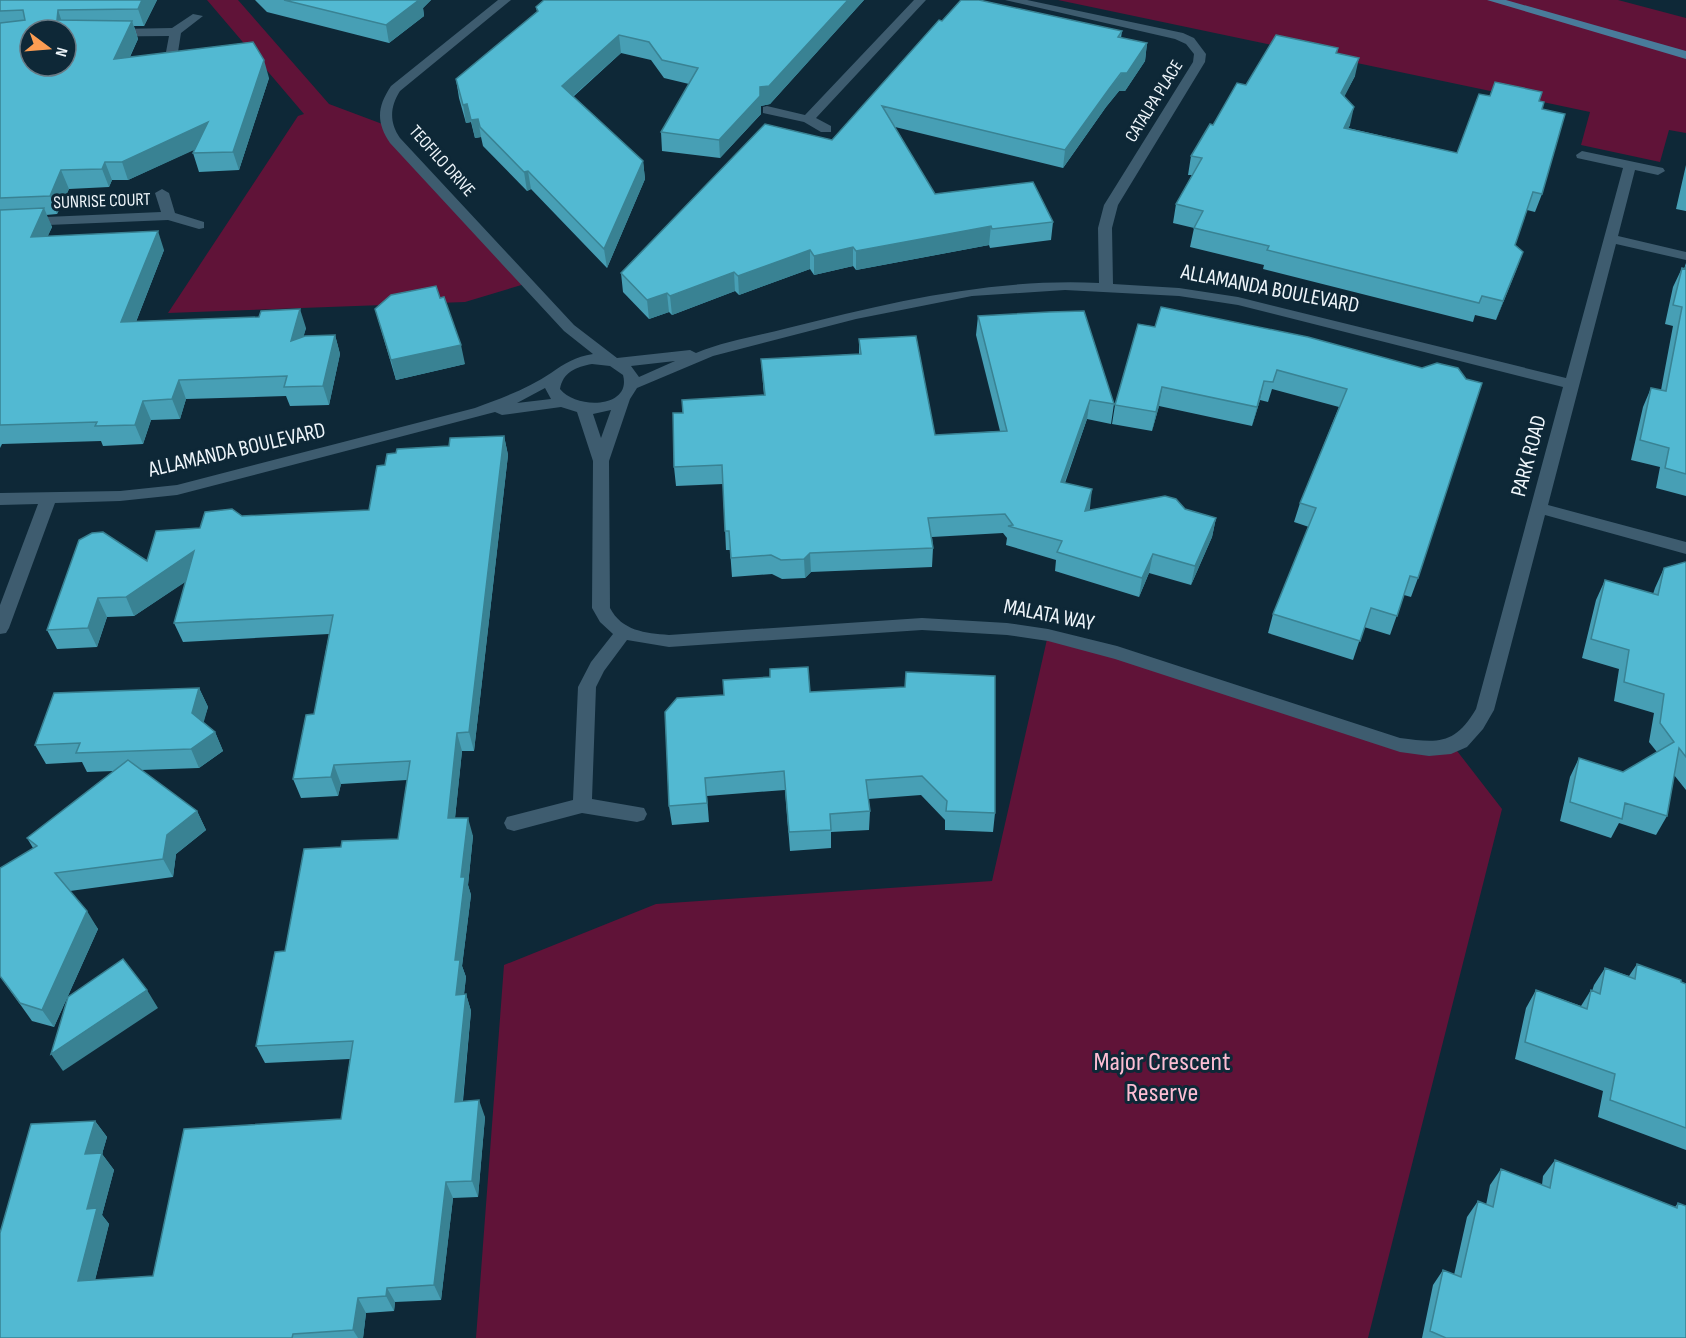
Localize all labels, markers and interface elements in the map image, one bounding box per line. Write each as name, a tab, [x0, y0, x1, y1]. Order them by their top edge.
north arrow	[18, 18, 78, 78]
text: N	[51, 45, 71, 58]
street label: CATALPA PLACE	[1121, 56, 1187, 146]
street label: TEOFILO DRIVE	[405, 121, 479, 201]
street label: SUNRISE COURT	[53, 189, 151, 213]
street label: ALLAMANDA BOULEVARD	[1178, 258, 1361, 320]
street label: PARK ROAD	[1505, 412, 1553, 500]
street label: ALLAMANDA BOULEVARD	[145, 416, 328, 484]
street label: MALATA WAY	[1001, 593, 1097, 637]
park label: Major Crescent Reserve	[1094, 1046, 1230, 1109]

